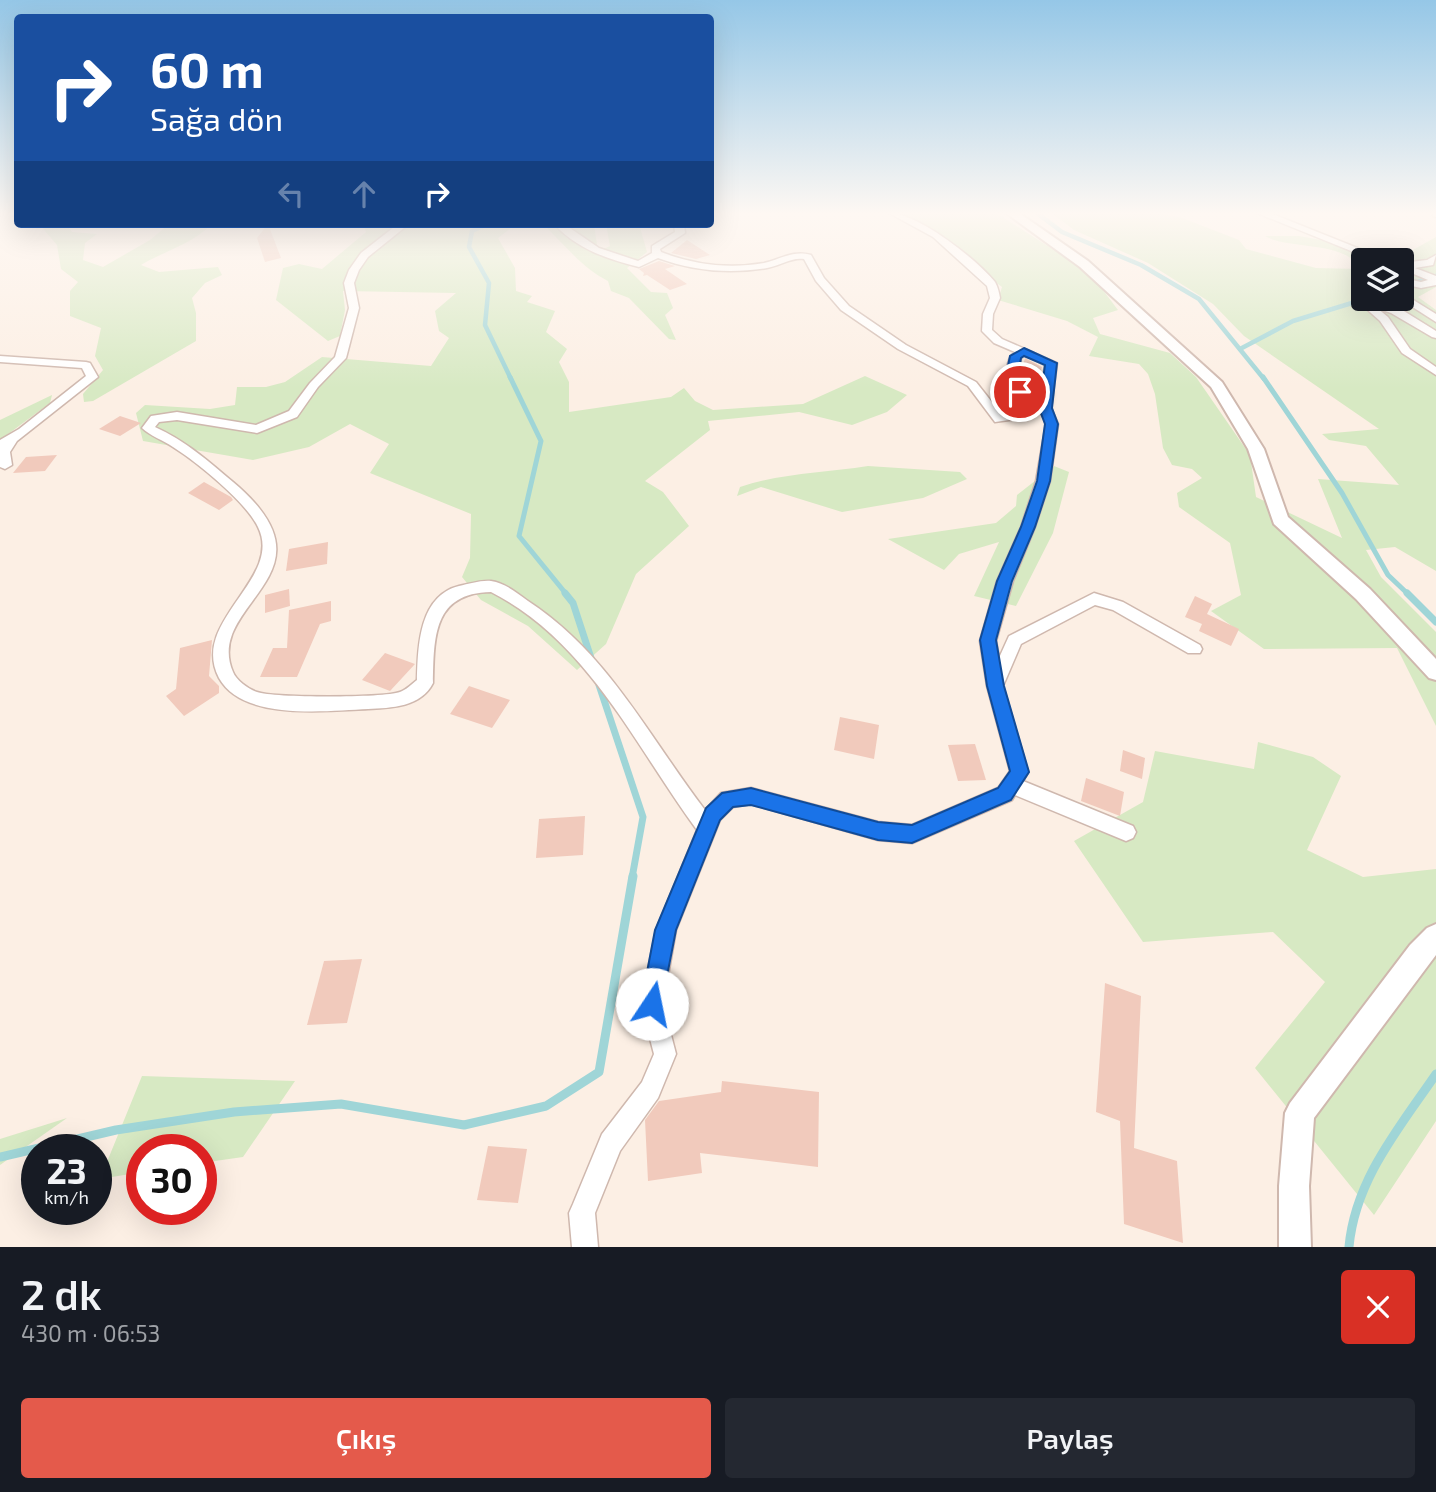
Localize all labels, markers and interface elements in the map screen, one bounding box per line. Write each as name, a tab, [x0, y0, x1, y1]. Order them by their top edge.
text: 60 m	[150, 39, 264, 98]
icon: right	[35, 42, 126, 133]
text: Sağa dön	[150, 99, 283, 137]
icon: left	[272, 175, 310, 213]
icon: ahead	[345, 175, 383, 213]
icon: right	[418, 175, 456, 213]
map controls	[1351, 248, 1414, 311]
button: layers	[1351, 248, 1414, 311]
pin	[990, 362, 1050, 422]
icon: arrive	[1001, 373, 1039, 411]
position arrow	[615, 967, 689, 1041]
speed limit sign: 30	[126, 1134, 217, 1225]
text: 23	[46, 1149, 87, 1191]
text: km/h	[44, 1186, 89, 1208]
text: 2 dk	[21, 1268, 102, 1318]
button: close	[1341, 1270, 1415, 1344]
text: 430 m · 06:53	[21, 1319, 160, 1347]
button: Çıkış	[21, 1398, 711, 1478]
button: Paylaş	[725, 1398, 1415, 1478]

